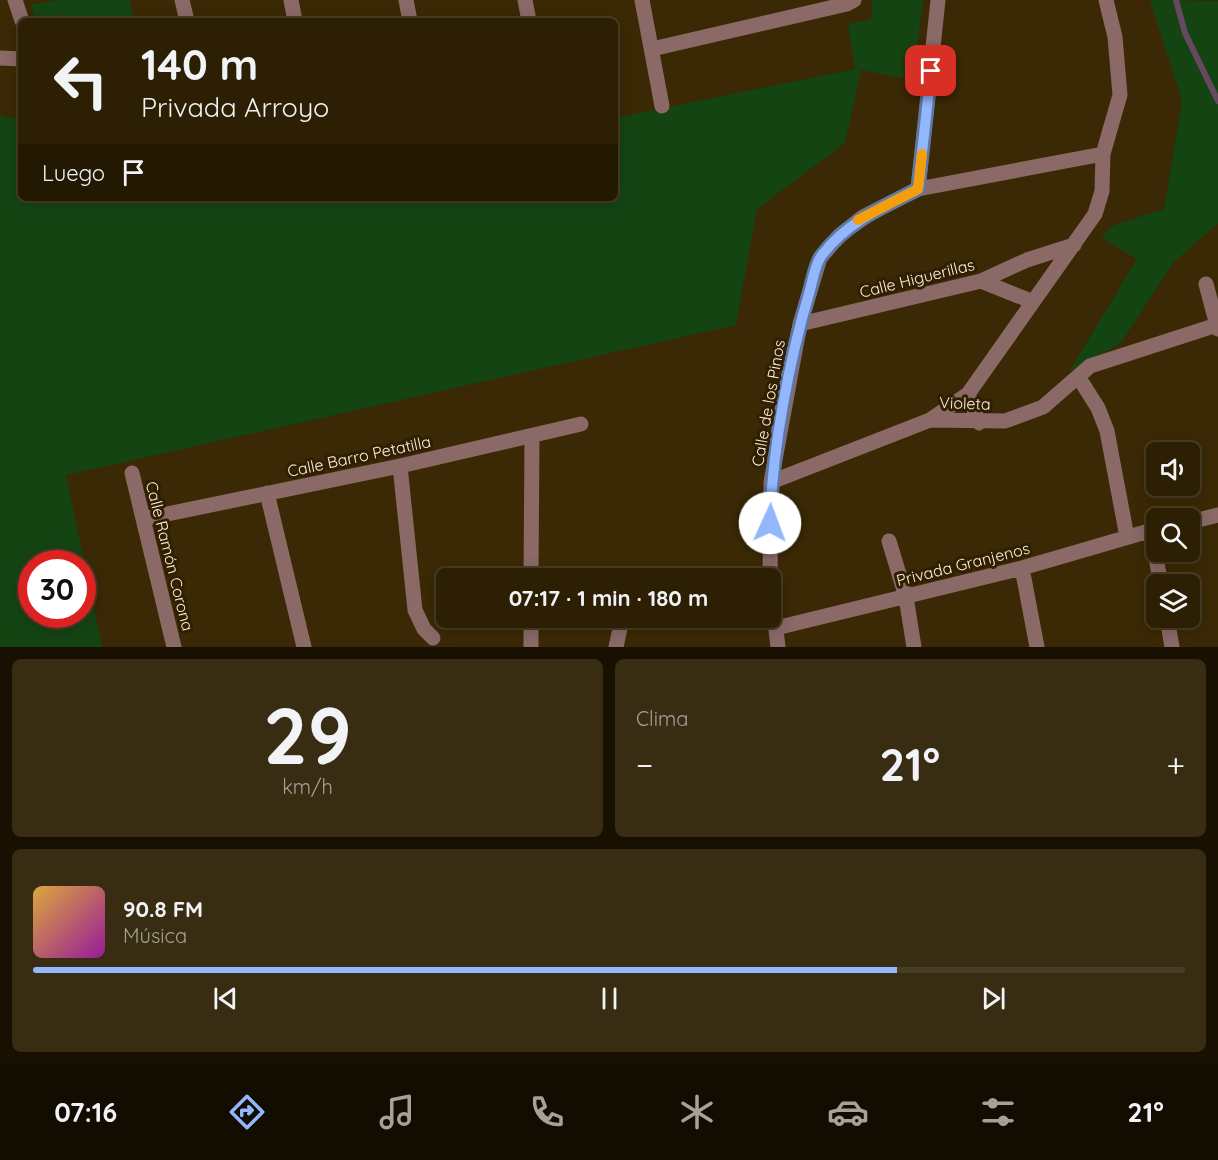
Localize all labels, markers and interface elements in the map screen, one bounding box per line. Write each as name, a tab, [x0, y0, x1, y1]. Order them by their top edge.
text: 140 m	[141, 38, 258, 91]
icon: left	[42, 42, 120, 120]
pin	[905, 45, 956, 96]
icon: arrive	[914, 54, 947, 87]
text: Privada Arroyo	[141, 90, 329, 124]
icon: arrive	[117, 156, 150, 189]
text: Luego	[42, 159, 105, 187]
street label: Calle Higuerillas	[857, 254, 977, 302]
street label: Calle de los Pinos	[747, 338, 789, 468]
street label: Violeta	[939, 392, 991, 414]
street label: Calle Barro Petatilla	[285, 431, 433, 481]
map controls	[1146, 442, 1200, 628]
button: sound	[1146, 442, 1200, 496]
street label: Calle Ramón Corona	[142, 479, 198, 633]
position arrow	[738, 491, 802, 555]
button: search	[1146, 508, 1200, 562]
street label: Privada Granjenos	[894, 538, 1032, 590]
speed limit sign: 30	[18, 550, 96, 628]
button: layers	[1146, 574, 1200, 628]
text: 07:17 · 1 min · 180 m	[509, 584, 708, 612]
text: 29	[263, 686, 352, 784]
text: Clima	[636, 706, 688, 731]
text: 21°	[879, 736, 940, 792]
text: −	[636, 744, 653, 785]
text: +	[1166, 744, 1185, 785]
text: km/h	[282, 774, 333, 799]
text: 90.8 FM	[123, 895, 203, 923]
text: Música	[123, 923, 187, 948]
icon: previous	[209, 982, 242, 1015]
icon: pause	[593, 982, 626, 1015]
icon: next	[977, 982, 1010, 1015]
icon: directions	[226, 1091, 268, 1133]
icon: music	[376, 1091, 418, 1133]
icon: phone	[526, 1091, 568, 1133]
icon: climate	[676, 1091, 718, 1133]
icon: car	[827, 1091, 869, 1133]
icon: filters	[977, 1091, 1019, 1133]
text: 07:16	[54, 1095, 117, 1129]
text: 21°	[1127, 1095, 1164, 1129]

